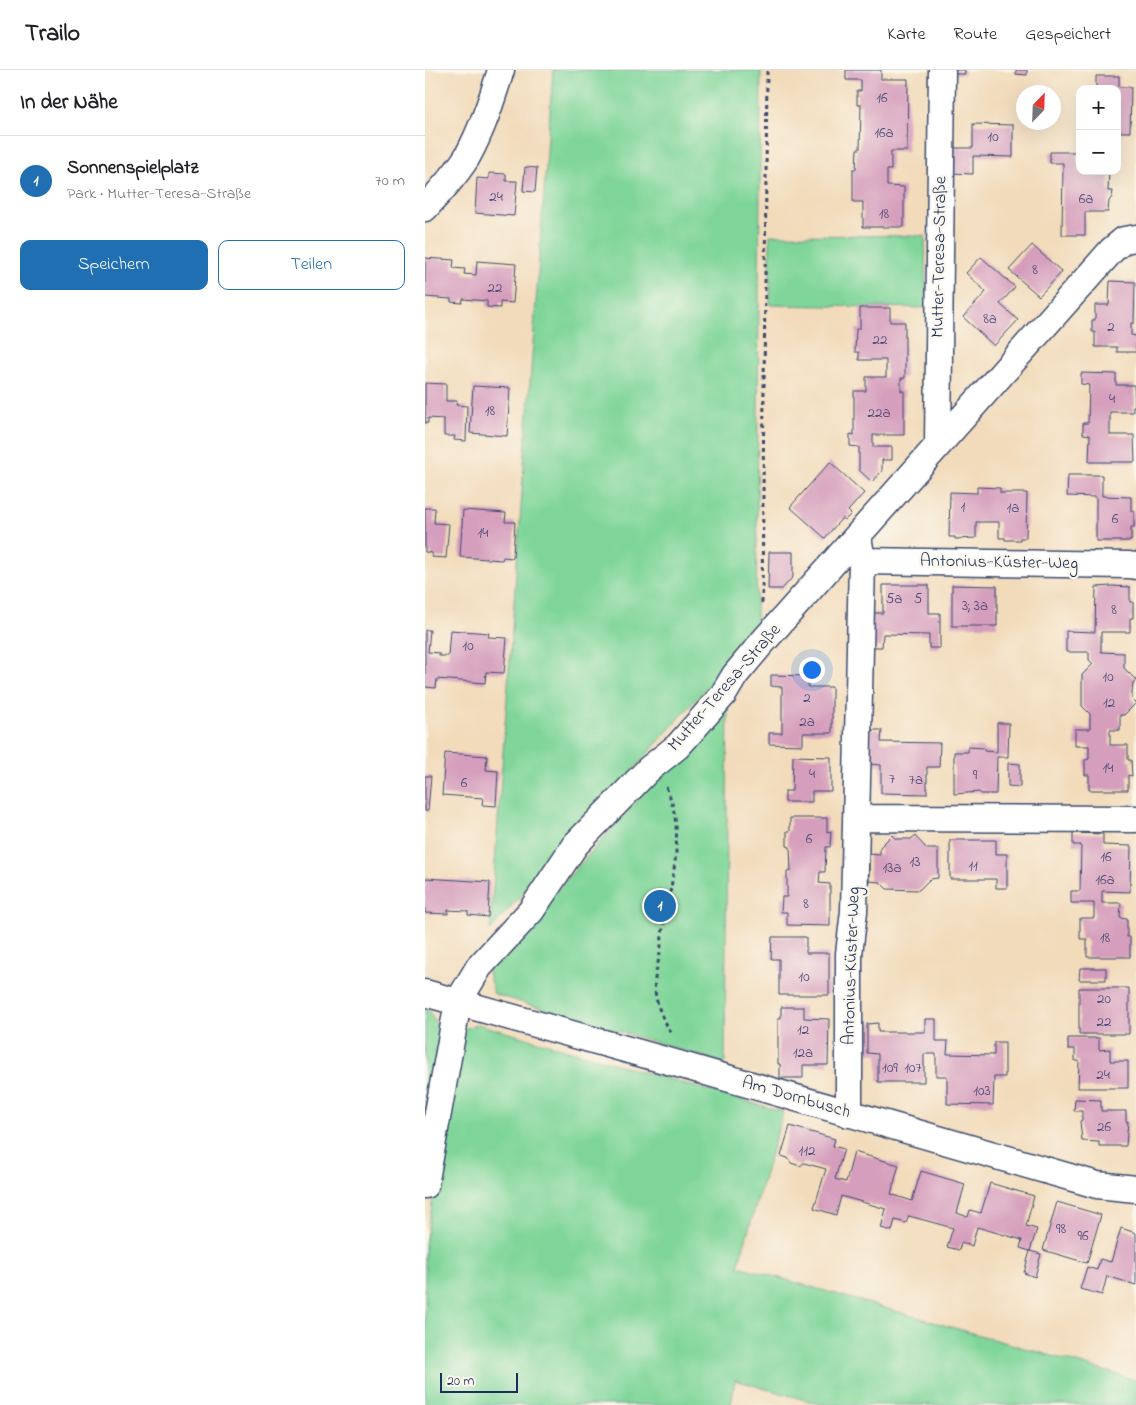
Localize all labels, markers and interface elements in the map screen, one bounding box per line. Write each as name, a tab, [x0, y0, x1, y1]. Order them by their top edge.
text: Trailo	[25, 17, 80, 52]
text: Karte	[887, 22, 925, 48]
text: Route	[953, 22, 997, 48]
text: Gespeichert	[1025, 22, 1111, 48]
north arrow	[1016, 85, 1061, 130]
map controls	[1076, 85, 1121, 175]
button: +	[1076, 85, 1121, 130]
house number: 16	[876, 87, 888, 109]
text: In der Nähe	[20, 88, 118, 118]
house number: 16a	[874, 122, 894, 144]
house number: 10	[987, 126, 999, 148]
button: −	[1076, 130, 1121, 175]
text: Sonnenspielplatz	[67, 155, 198, 182]
text: 1	[33, 169, 39, 193]
text: 70 m	[375, 169, 405, 193]
street label: Mutter-Teresa-Straße	[926, 175, 954, 338]
text: Park · Mutter-Teresa-Straße	[67, 182, 251, 206]
house number: 24	[489, 186, 503, 208]
house number: 6a	[1079, 188, 1093, 210]
house number: 18	[879, 203, 890, 225]
button: Speichern	[20, 240, 208, 290]
button: Teilen	[218, 240, 405, 290]
house number: 8	[1032, 259, 1038, 281]
house number: 22	[488, 277, 503, 299]
house number: 8a	[983, 308, 997, 330]
house number: 2	[1107, 316, 1115, 338]
house number: 22	[873, 329, 888, 351]
house number: 4	[1109, 388, 1115, 410]
house number: 18	[485, 400, 496, 422]
house number: 22a	[867, 402, 891, 424]
house number: 1	[961, 496, 966, 518]
house number: 1a	[1007, 497, 1019, 519]
house number: 6	[1112, 508, 1119, 530]
house number: 14	[478, 522, 488, 544]
street label: Antonius-Küster-Weg	[920, 549, 1078, 578]
house number: 5a	[886, 588, 902, 610]
house number: 5	[914, 588, 923, 610]
house number: 3; 3a	[962, 595, 988, 617]
house number: 8	[1111, 599, 1117, 621]
street label: Mutter-Teresa-Straße	[662, 618, 788, 758]
house number: 10	[462, 635, 474, 657]
your location	[799, 657, 825, 683]
house number: 10	[1102, 666, 1114, 688]
house number: 2	[803, 687, 811, 709]
house number: 12	[1103, 692, 1116, 714]
house number: 2a	[799, 711, 815, 733]
house number: 14	[1103, 757, 1113, 779]
house number: 4	[809, 763, 815, 785]
house number: 9	[973, 764, 978, 786]
house number: 7	[889, 768, 895, 790]
house number: 7a	[909, 769, 923, 791]
house number: 6	[461, 772, 468, 794]
house number: 6	[806, 828, 813, 850]
house number: 16	[1100, 846, 1112, 868]
house number: 13	[910, 851, 920, 873]
house number: 11	[968, 855, 978, 877]
house number: 13a	[882, 857, 902, 879]
house number: 16a	[1095, 869, 1115, 891]
street label: Antonius-Küster-Weg	[836, 886, 869, 1046]
pin: 1	[644, 887, 676, 925]
house number: 8	[803, 893, 809, 915]
house number: 18	[1100, 927, 1111, 949]
house number: 10	[798, 966, 810, 988]
house number: 20	[1097, 988, 1111, 1010]
house number: 22	[1097, 1011, 1112, 1033]
house number: 12	[797, 1019, 810, 1041]
house number: 12a	[793, 1042, 813, 1064]
house number: 109	[882, 1057, 898, 1079]
house number: 107	[904, 1057, 922, 1079]
house number: 24	[1096, 1064, 1110, 1086]
street label: Am Dornbusch	[739, 1070, 853, 1126]
house number: 103	[973, 1080, 991, 1102]
house number: 26	[1097, 1116, 1111, 1138]
house number: 112	[799, 1140, 816, 1162]
house number: 98	[1056, 1218, 1066, 1240]
house number: 96	[1077, 1225, 1089, 1247]
scale bar	[440, 1370, 517, 1393]
text: 20 m	[447, 1371, 474, 1392]

